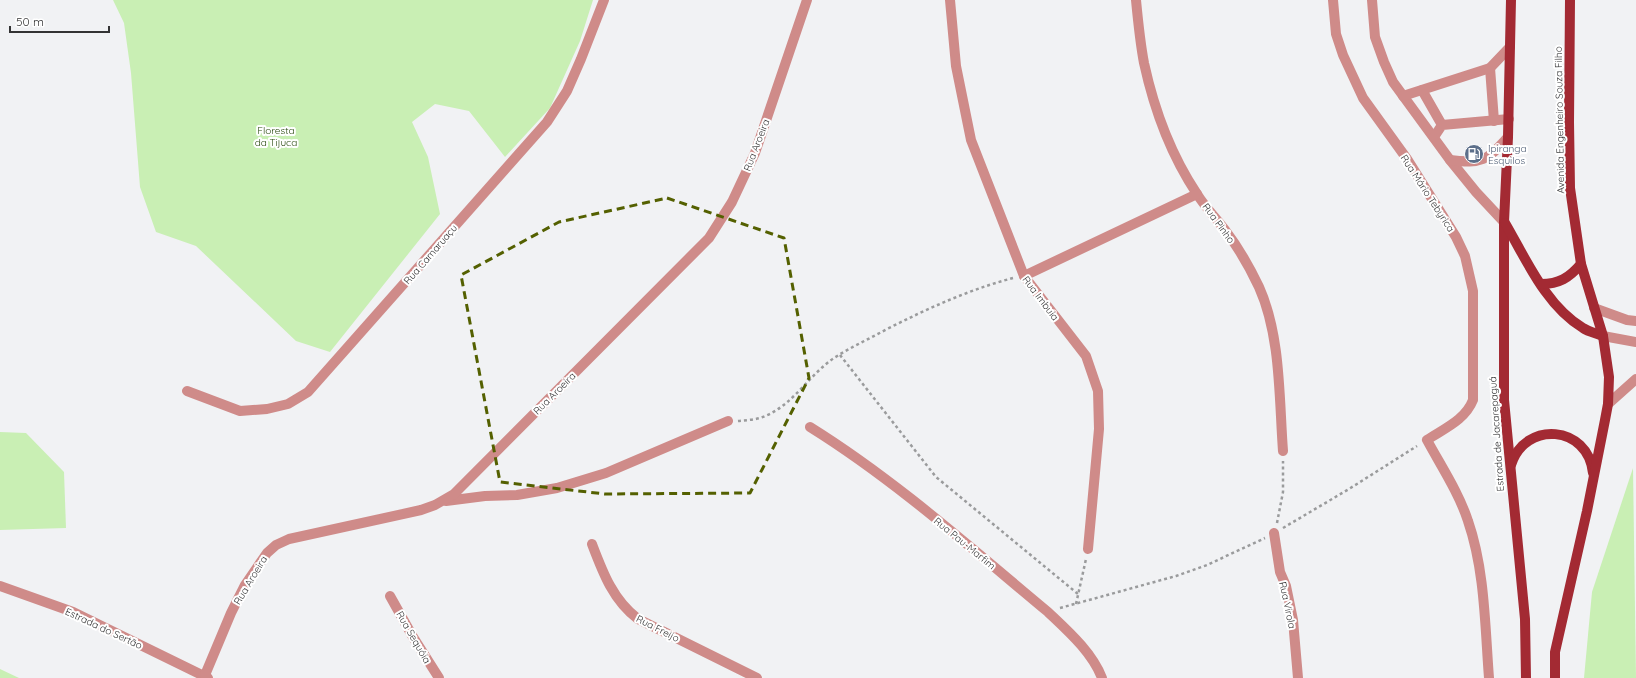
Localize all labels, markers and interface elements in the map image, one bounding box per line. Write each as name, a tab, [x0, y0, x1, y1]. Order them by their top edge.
scale bar	[10, 8, 109, 34]
text: 50 m	[16, 14, 44, 29]
street label: Avenida Engenheiro Souza Filho	[1552, 46, 1567, 194]
street label: Rua Aroeira	[741, 117, 772, 173]
park label: Floresta da Tijuca	[255, 124, 297, 149]
place label: Ipiranga Esquilos	[1488, 142, 1527, 167]
fuel station icon: Ipiranga Esquilos	[1463, 143, 1485, 165]
street label: Rua Mário Tebyrica	[1398, 152, 1457, 234]
street label: Rua Pinho	[1200, 201, 1238, 246]
street label: Rua Camaruaçu	[401, 222, 460, 287]
street label: Rua Imbuia	[1020, 273, 1062, 323]
street label: Rua Aroeira	[530, 369, 578, 417]
street label: Estrada de Jacarepaguá	[1486, 376, 1507, 492]
street label: Rua Pau-Marfim	[931, 515, 998, 572]
street label: Rua Aroeira	[231, 553, 270, 607]
street label: Rua Virola	[1276, 580, 1299, 630]
street label: Estrada do Sertão	[63, 605, 145, 652]
street label: Rua Sequóia	[393, 609, 434, 666]
street label: Rua Freijo	[634, 612, 682, 645]

